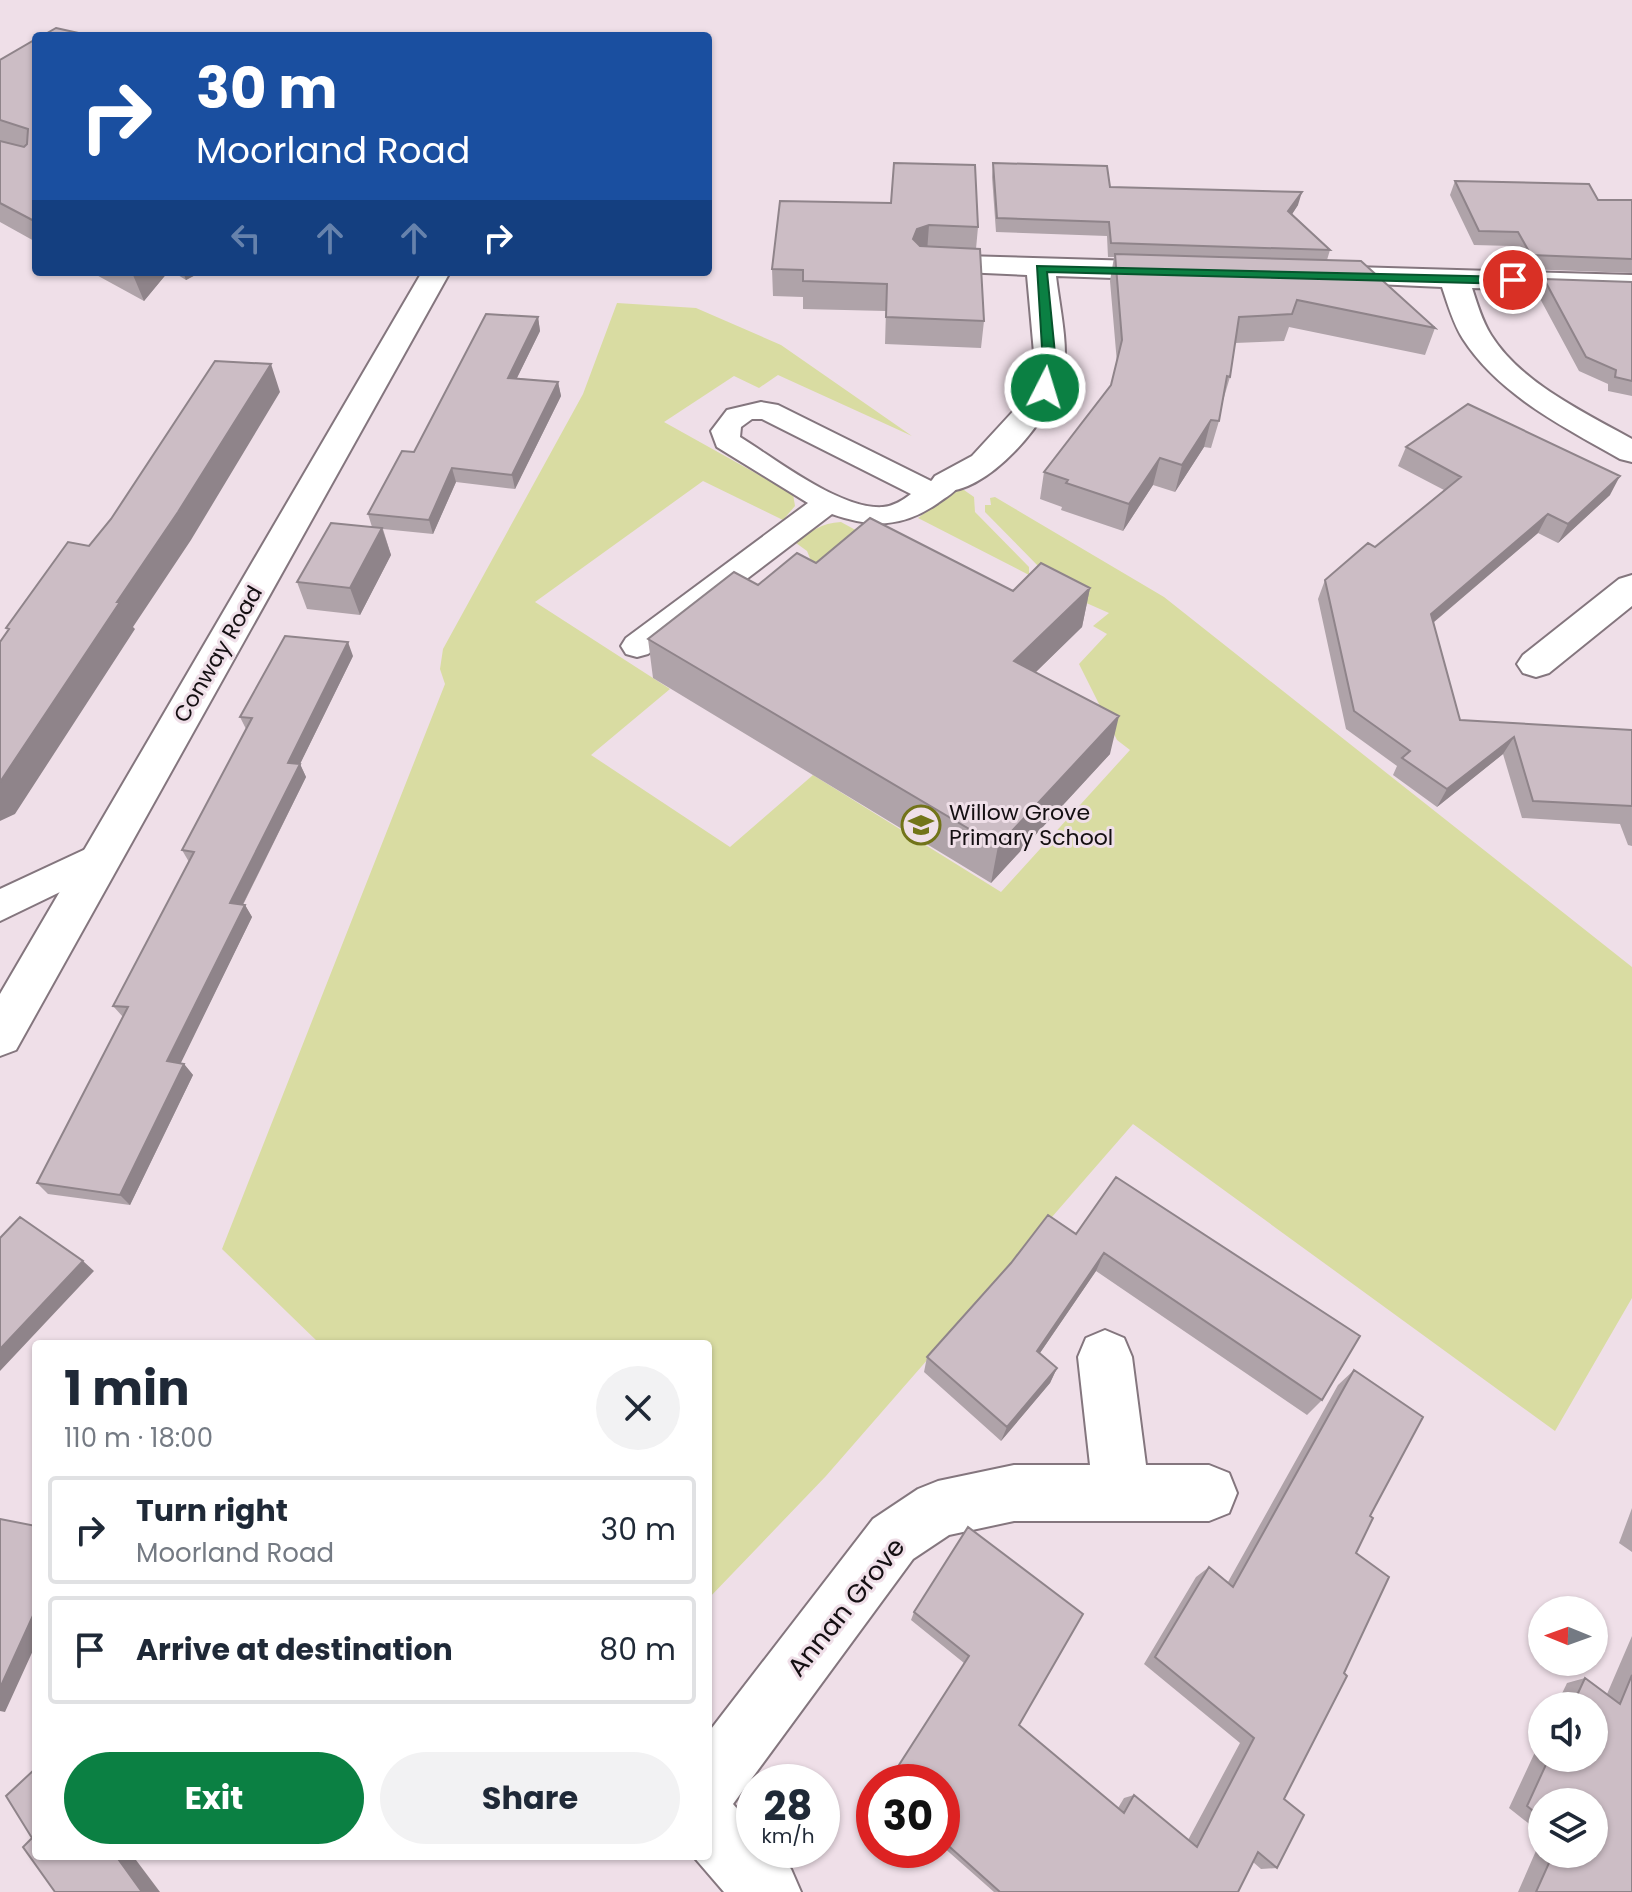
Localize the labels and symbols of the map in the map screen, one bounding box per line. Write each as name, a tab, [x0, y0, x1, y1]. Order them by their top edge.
pin	[1479, 246, 1547, 314]
position arrow	[1003, 346, 1087, 430]
street label: Conway Road	[166, 580, 270, 728]
place label: Willow Grove Primary School	[949, 797, 1113, 853]
school or university icon: Willow Grove Primary School	[900, 804, 942, 846]
street label: Annan Grove	[779, 1530, 913, 1684]
north arrow	[1528, 1596, 1608, 1676]
speed limit sign: 30	[856, 1764, 960, 1868]

